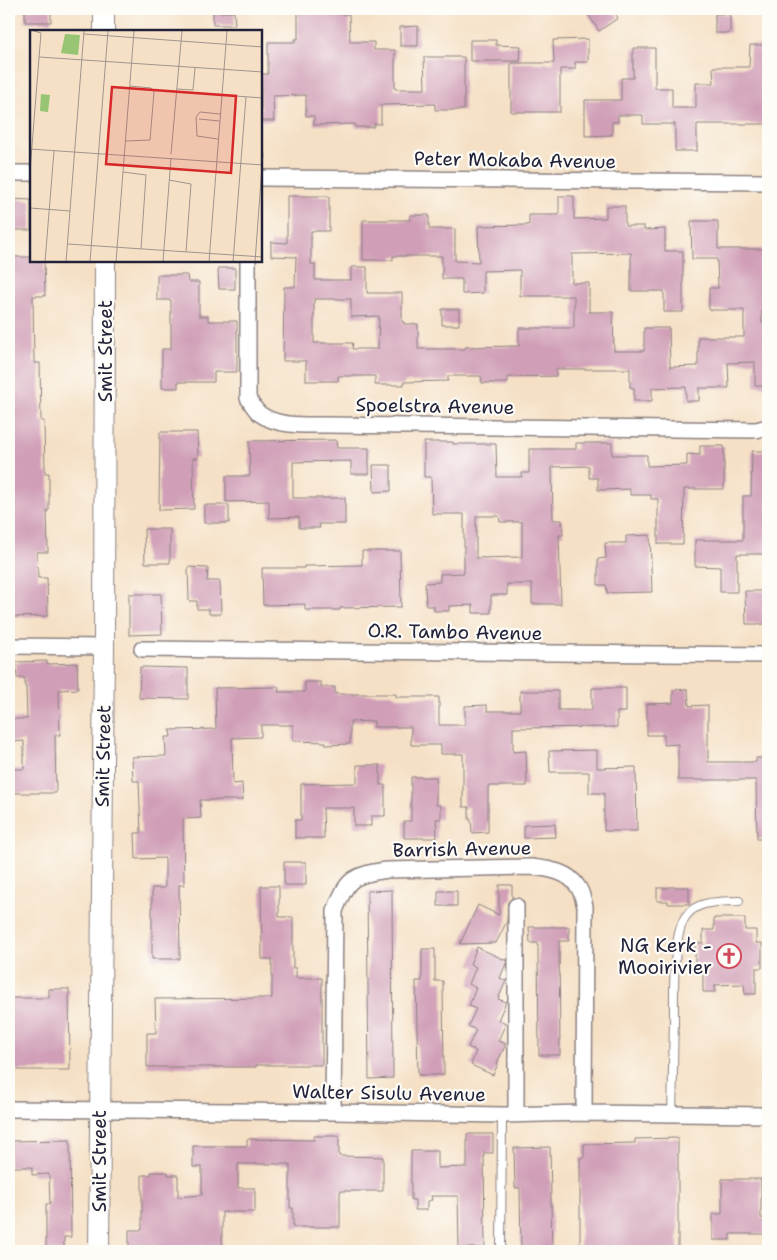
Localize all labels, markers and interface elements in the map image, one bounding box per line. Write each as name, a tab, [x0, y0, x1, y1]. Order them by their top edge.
inset map	[30, 30, 262, 262]
street label: Peter Mokaba Avenue	[414, 146, 616, 174]
street label: Smit Street	[93, 300, 118, 402]
street label: Spoelstra Avenue	[355, 392, 515, 420]
street label: O.R. Tambo Avenue	[367, 618, 543, 646]
street label: Smit Street	[90, 705, 116, 807]
street label: Barrish Avenue	[392, 835, 532, 863]
place label: NG Kerk - Mooirivier	[618, 933, 712, 980]
church icon: NG Kerk - Mooirivier	[716, 943, 742, 969]
street label: Walter Sisulu Avenue	[292, 1079, 486, 1107]
street label: Smit Street	[87, 1110, 112, 1212]

